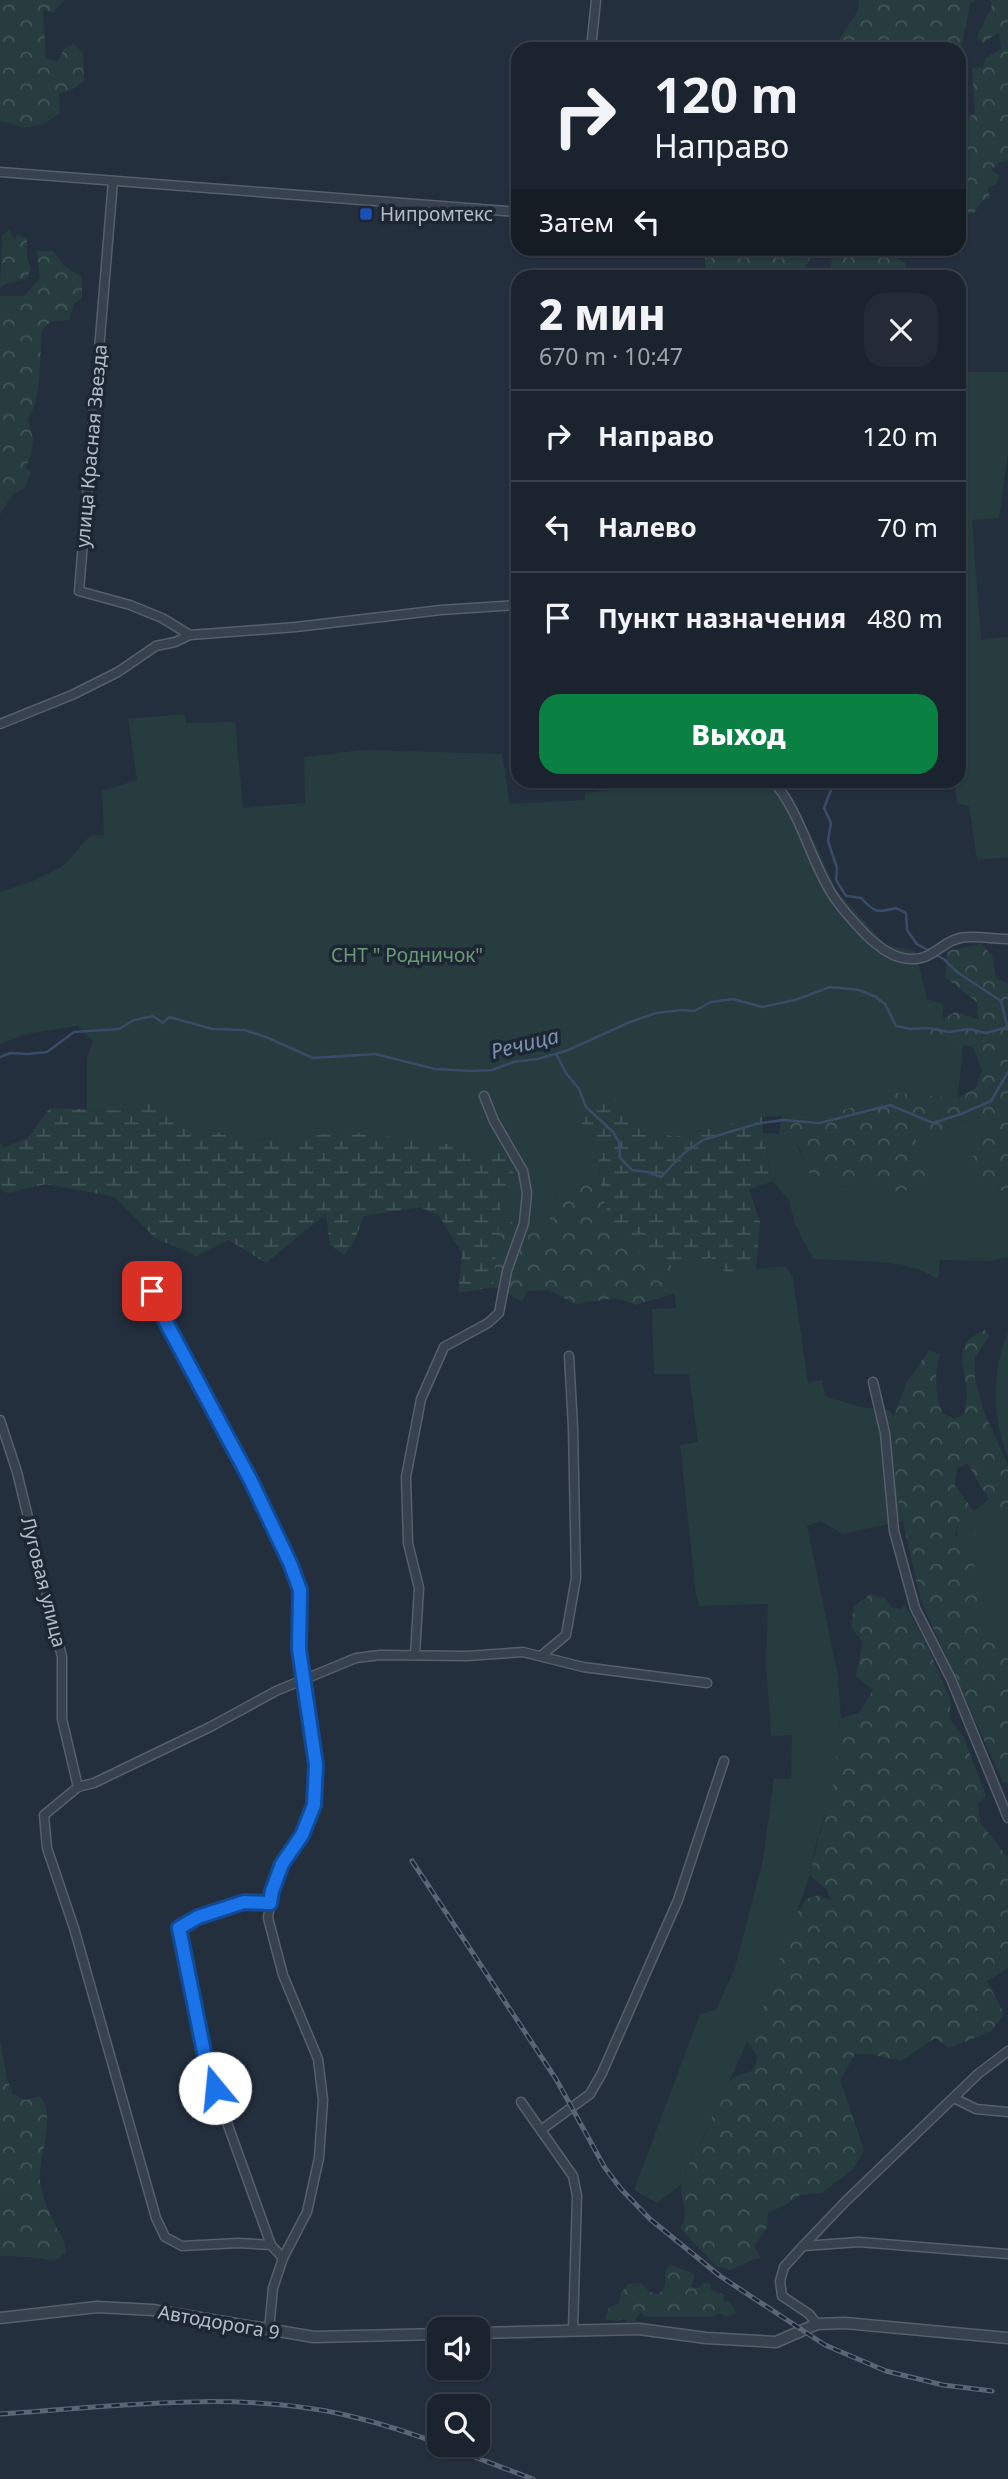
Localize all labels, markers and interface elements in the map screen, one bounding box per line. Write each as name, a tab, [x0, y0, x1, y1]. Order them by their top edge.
text: 120 m	[654, 61, 799, 127]
icon: right	[539, 70, 630, 161]
text: Направо	[654, 124, 789, 167]
place label: Нипромтекс	[380, 201, 493, 227]
icon: left	[628, 203, 666, 241]
text: Затем	[539, 204, 614, 240]
marker: Нипромтекс	[358, 206, 374, 222]
text: 2 мин	[539, 285, 666, 342]
button: close	[864, 293, 938, 367]
text: 670 m · 10:47	[539, 340, 683, 372]
street label: улица Красная Звезда	[69, 343, 113, 549]
icon: right	[539, 417, 577, 455]
text: Направо	[598, 418, 714, 454]
text: 120 m	[862, 418, 938, 454]
icon: left	[539, 508, 577, 546]
text: Налево	[598, 509, 697, 545]
text: 70 m	[877, 509, 938, 545]
icon: arrive	[539, 599, 577, 637]
text: Пункт назначения	[598, 600, 846, 636]
text: 480 m	[867, 600, 943, 636]
button: Выход	[539, 694, 938, 774]
park label: СНТ " Родничок"	[331, 942, 483, 968]
water label: Речица	[488, 1021, 562, 1065]
pin	[122, 1261, 182, 1321]
icon: arrive	[133, 1272, 171, 1310]
street label: Луговая улица	[15, 1514, 73, 1650]
position arrow	[178, 2051, 252, 2125]
street label: Автодорога 9	[156, 2299, 282, 2345]
map controls	[427, 2317, 490, 2457]
button: sound	[427, 2317, 490, 2380]
button: search	[427, 2394, 490, 2457]

